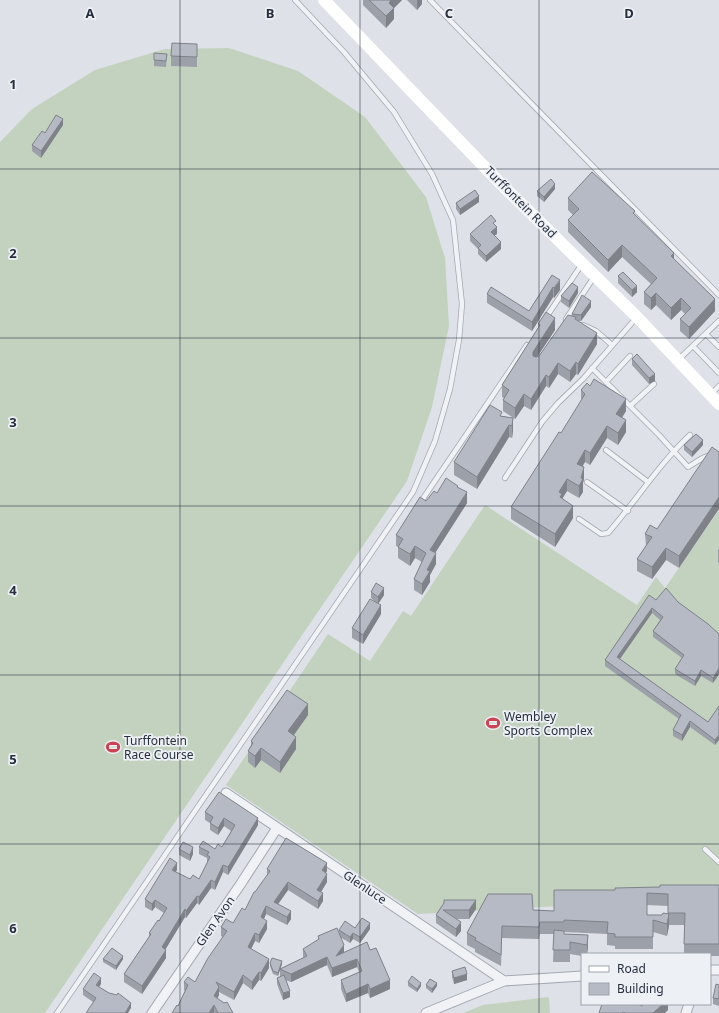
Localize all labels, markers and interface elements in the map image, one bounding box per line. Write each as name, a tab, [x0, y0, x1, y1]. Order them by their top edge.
text: A	[86, 4, 95, 22]
text: B	[266, 4, 274, 22]
text: C	[445, 4, 453, 22]
text: D	[624, 4, 634, 22]
text: 1	[9, 75, 17, 93]
street label: Turffontein Road	[481, 162, 561, 242]
text: 2	[9, 244, 17, 262]
text: 3	[9, 413, 17, 431]
text: 4	[9, 581, 17, 599]
place label: Wembley Sports Complex	[504, 708, 593, 739]
sports icon: Wembley Sports Complex	[485, 715, 501, 731]
place label: Turffontein Race Course	[124, 732, 194, 763]
sports icon: Turffontein Race Course	[105, 739, 121, 755]
text: 5	[9, 750, 17, 768]
street label: Glenluce	[340, 866, 390, 908]
street label: Glen Avon	[192, 893, 238, 949]
text: 6	[9, 919, 17, 937]
legend	[581, 953, 711, 1005]
text: Road	[617, 960, 646, 977]
text: Building	[617, 980, 664, 997]

